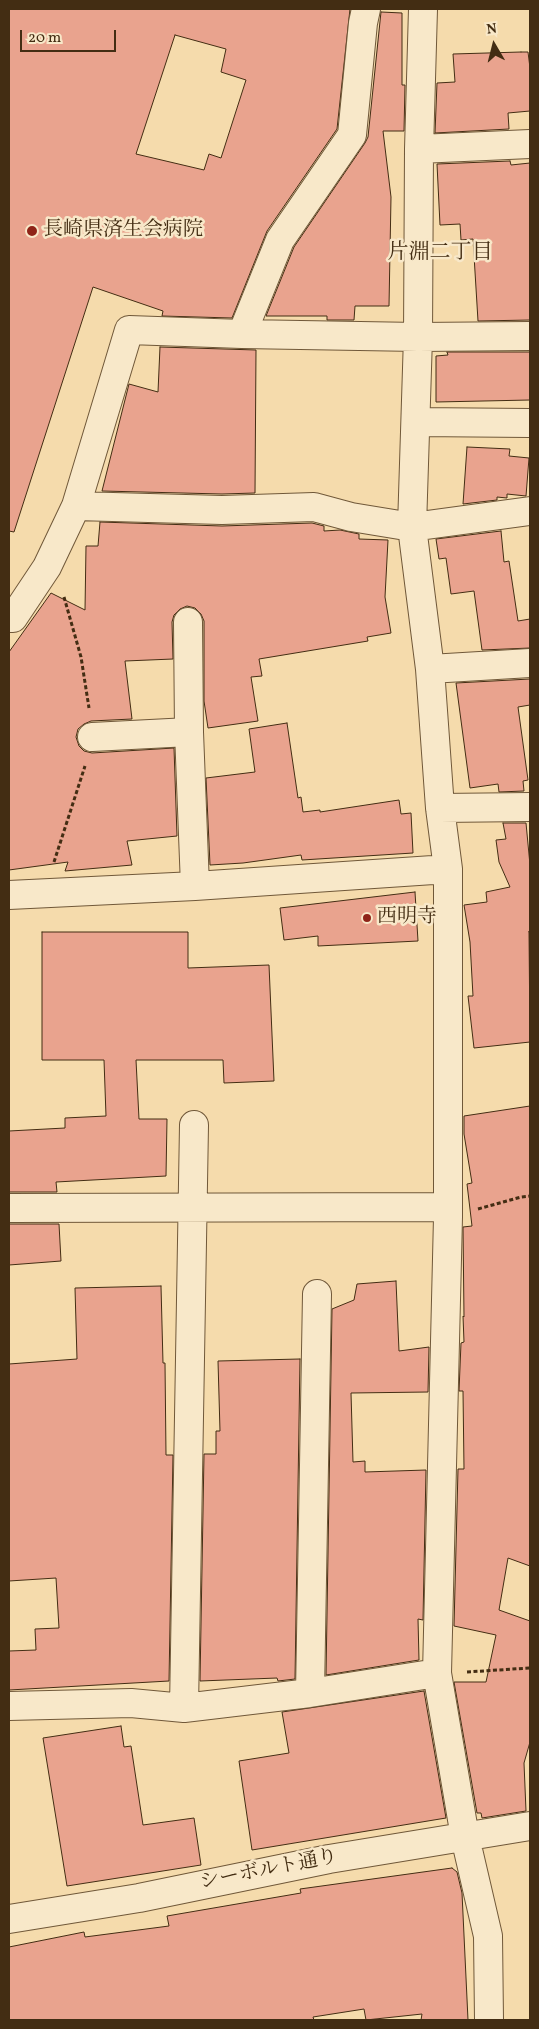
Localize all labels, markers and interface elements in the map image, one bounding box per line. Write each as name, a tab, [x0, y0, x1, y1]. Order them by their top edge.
scale bar	[22, 20, 119, 52]
north arrow	[469, 20, 519, 70]
text: N	[485, 20, 498, 40]
text: 20 m	[28, 28, 61, 49]
place label: 長崎県済生会病院	[43, 219, 203, 243]
marker: 長崎県済生会病院	[25, 224, 39, 238]
district label: 片淵二丁目	[388, 241, 492, 267]
place label: 西明寺	[377, 906, 437, 930]
marker: 西明寺	[361, 912, 373, 924]
street label: シーボルト通り	[198, 1846, 340, 1896]

